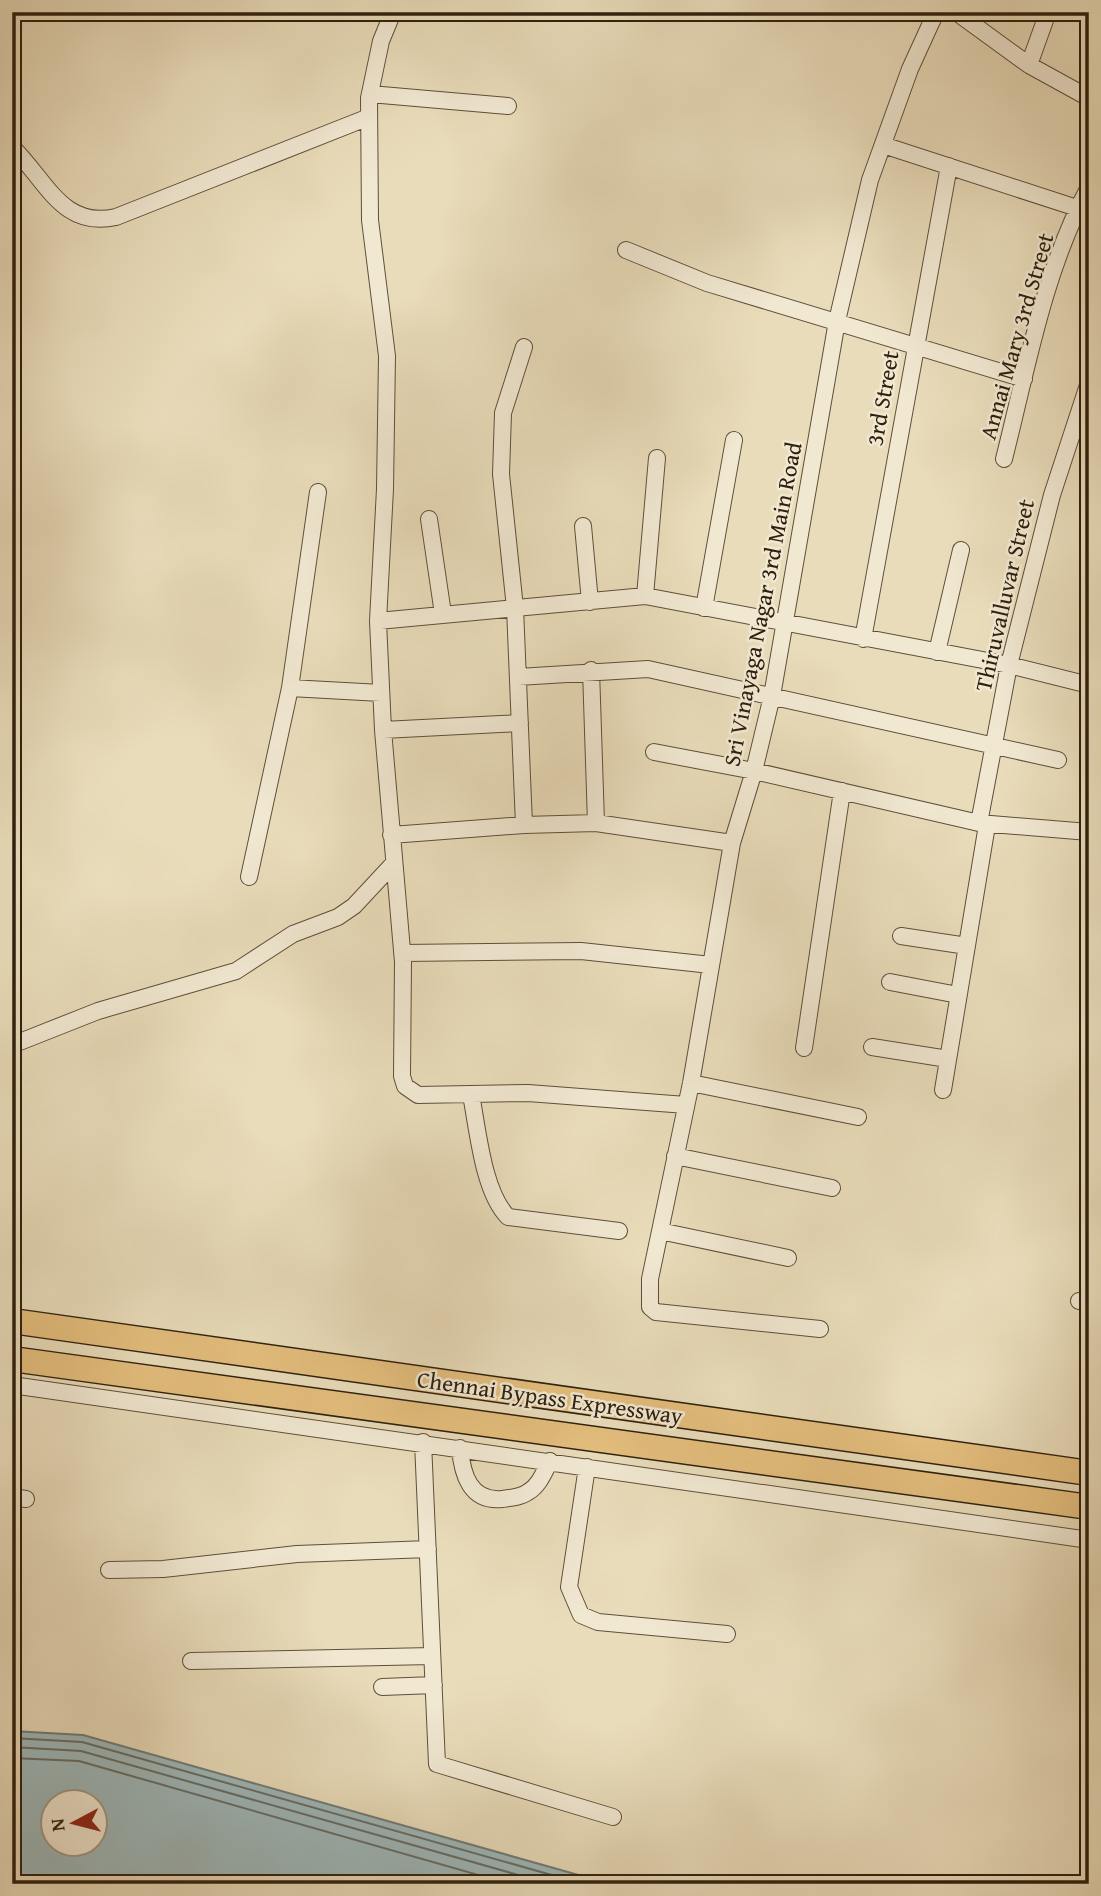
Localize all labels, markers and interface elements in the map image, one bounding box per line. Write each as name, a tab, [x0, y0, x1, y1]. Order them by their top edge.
street label: Annai Mary 3rd Street	[971, 229, 1061, 443]
street label: 3rd Street	[857, 348, 907, 448]
street label: Sri Vinayaga Nagar 3rd Main Road	[714, 438, 810, 769]
street label: Thiruvalluvar Street	[966, 496, 1042, 694]
street label: Chennai Bypass Expressway	[415, 1362, 685, 1432]
north arrow	[38, 1787, 108, 1857]
text: N	[42, 1817, 72, 1833]

